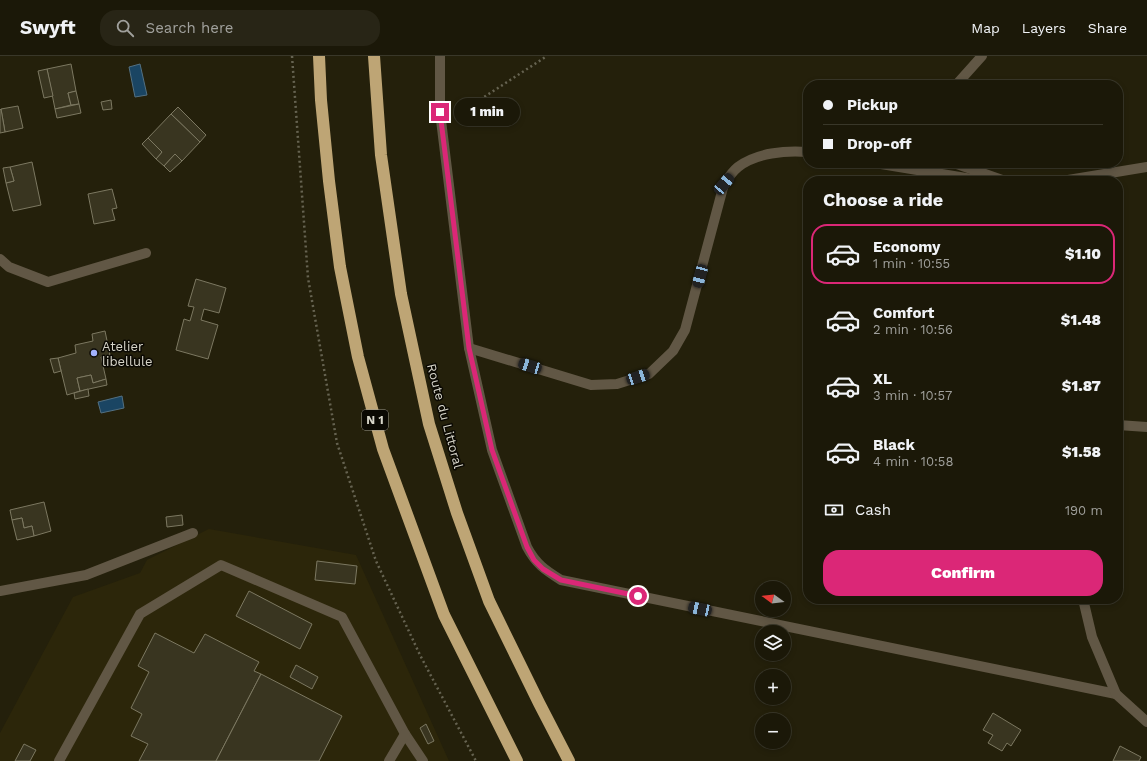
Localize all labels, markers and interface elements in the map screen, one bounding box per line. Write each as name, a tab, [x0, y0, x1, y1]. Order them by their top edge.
search box	[100, 10, 380, 46]
text: Swyft	[20, 16, 76, 39]
icon: search	[114, 17, 136, 39]
text: Search here	[146, 19, 234, 37]
text: Map	[971, 20, 1000, 36]
text: Layers	[1022, 20, 1066, 36]
text: Share	[1088, 20, 1127, 36]
text: Pickup	[847, 96, 898, 114]
callout: 1 min	[454, 98, 520, 126]
route end	[431, 103, 449, 121]
text: 1 min	[470, 104, 504, 119]
text: Drop-off	[847, 135, 912, 153]
car	[712, 171, 736, 197]
text: Choose a ride	[823, 189, 943, 210]
icon: car	[825, 236, 861, 272]
text: Economy	[873, 238, 940, 256]
text: $1.10	[1065, 245, 1101, 263]
text: 1 min · 10:55	[873, 256, 950, 271]
car	[691, 263, 709, 289]
icon: car	[825, 302, 861, 338]
text: Comfort	[873, 304, 934, 322]
text: $1.48	[1061, 311, 1101, 329]
text: 2 min · 10:56	[873, 322, 953, 337]
place label: Atelier libellule	[102, 339, 153, 369]
marker: Atelier libellule	[89, 348, 99, 358]
car	[517, 357, 543, 375]
street label: Route du Littoral	[424, 362, 466, 470]
car	[625, 368, 651, 386]
icon: car	[825, 368, 861, 404]
text: XL	[873, 370, 892, 388]
text: $1.87	[1062, 377, 1101, 395]
text: 3 min · 10:57	[873, 388, 952, 403]
road number: N 1	[362, 410, 388, 430]
icon: car	[825, 434, 861, 470]
text: Black	[873, 436, 915, 454]
text: $1.58	[1062, 443, 1101, 461]
text: 4 min · 10:58	[873, 454, 953, 469]
icon: cash	[823, 499, 845, 521]
text: Cash	[855, 501, 891, 519]
text: 190 m	[1065, 503, 1103, 518]
button: Confirm	[823, 550, 1103, 596]
north arrow	[755, 581, 791, 617]
map controls	[755, 581, 791, 749]
route start	[629, 587, 647, 605]
car	[687, 601, 713, 617]
button: layers	[755, 625, 791, 661]
button: +	[755, 669, 791, 705]
button: −	[755, 713, 791, 749]

